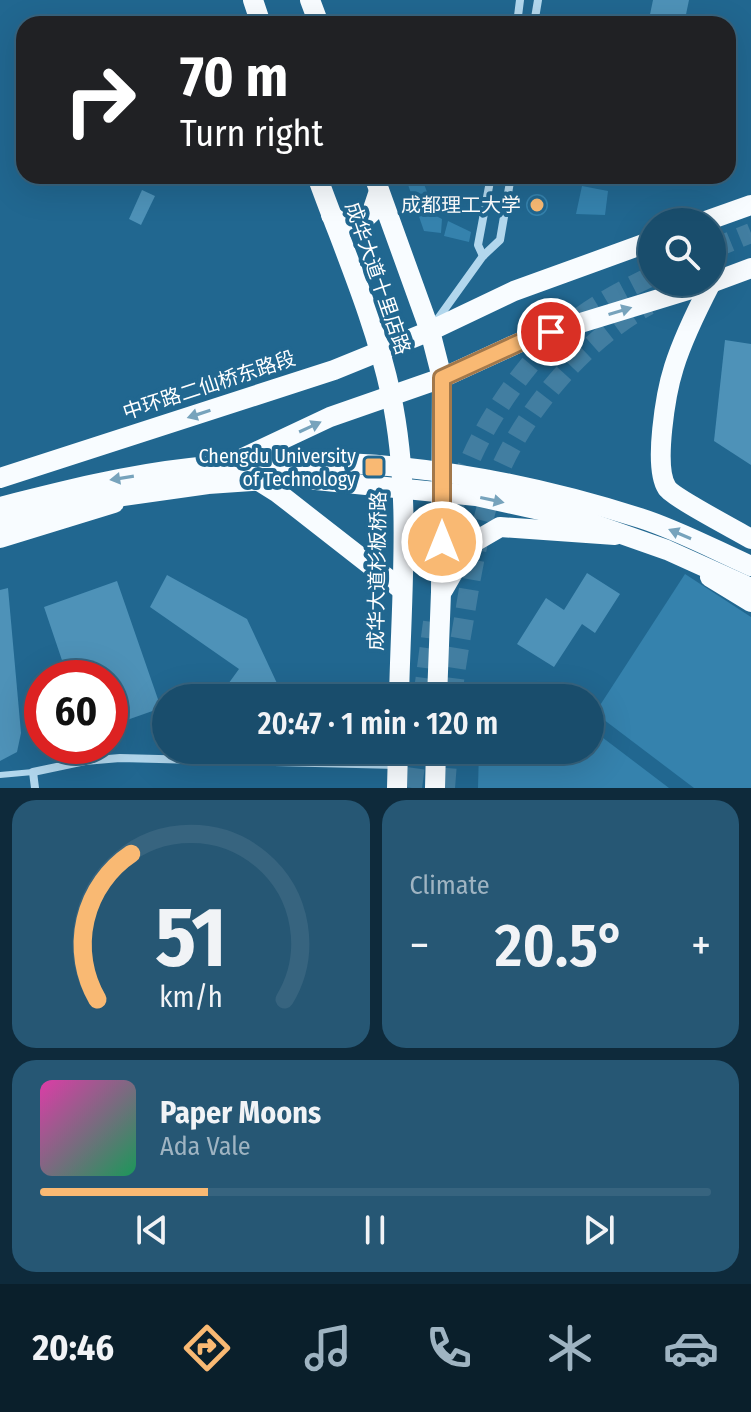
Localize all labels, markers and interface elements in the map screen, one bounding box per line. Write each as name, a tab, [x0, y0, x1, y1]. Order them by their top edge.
text: 70 m	[180, 44, 288, 111]
icon: right	[48, 48, 152, 152]
text: Turn right	[180, 112, 323, 156]
place label: 成都理工大学	[401, 193, 521, 217]
marker: 成都理工大学	[528, 196, 546, 214]
street label: 成华大道十里店路	[341, 198, 415, 358]
map controls	[638, 208, 726, 296]
button: search	[638, 208, 726, 296]
pin	[517, 298, 585, 366]
one-way arrow	[608, 304, 632, 317]
icon: arrive	[529, 310, 573, 354]
street label: 中环路二仙桥东路段	[120, 346, 298, 424]
one-way arrow	[186, 408, 210, 420]
one-way arrow	[298, 420, 321, 433]
place label: Chengdu University of Technology	[198, 444, 356, 491]
marker: Chengdu University of Technology	[363, 456, 385, 478]
one-way arrow	[110, 472, 135, 485]
street label: 成华大道杉板桥路	[364, 491, 390, 651]
one-way arrow	[479, 494, 504, 507]
position arrow	[400, 500, 484, 584]
one-way arrow	[668, 528, 692, 541]
speed limit sign: 60	[24, 660, 128, 764]
text: 20:47 · 1 min · 120 m	[258, 706, 498, 742]
text: Climate	[410, 870, 490, 901]
text: 51	[155, 888, 227, 988]
text: 20.5°	[495, 910, 625, 982]
text: −	[410, 919, 429, 972]
text: +	[691, 919, 711, 972]
text: km/h	[159, 980, 223, 1015]
text: Paper Moons	[160, 1095, 321, 1131]
text: Ada Vale	[160, 1131, 251, 1162]
icon: previous	[130, 1208, 174, 1252]
icon: pause	[353, 1208, 397, 1252]
icon: next	[577, 1208, 621, 1252]
icon: directions	[179, 1320, 235, 1376]
icon: music	[300, 1320, 356, 1376]
icon: phone	[421, 1320, 477, 1376]
icon: climate	[542, 1320, 598, 1376]
icon: car	[663, 1320, 719, 1376]
text: 20:46	[32, 1326, 114, 1370]

